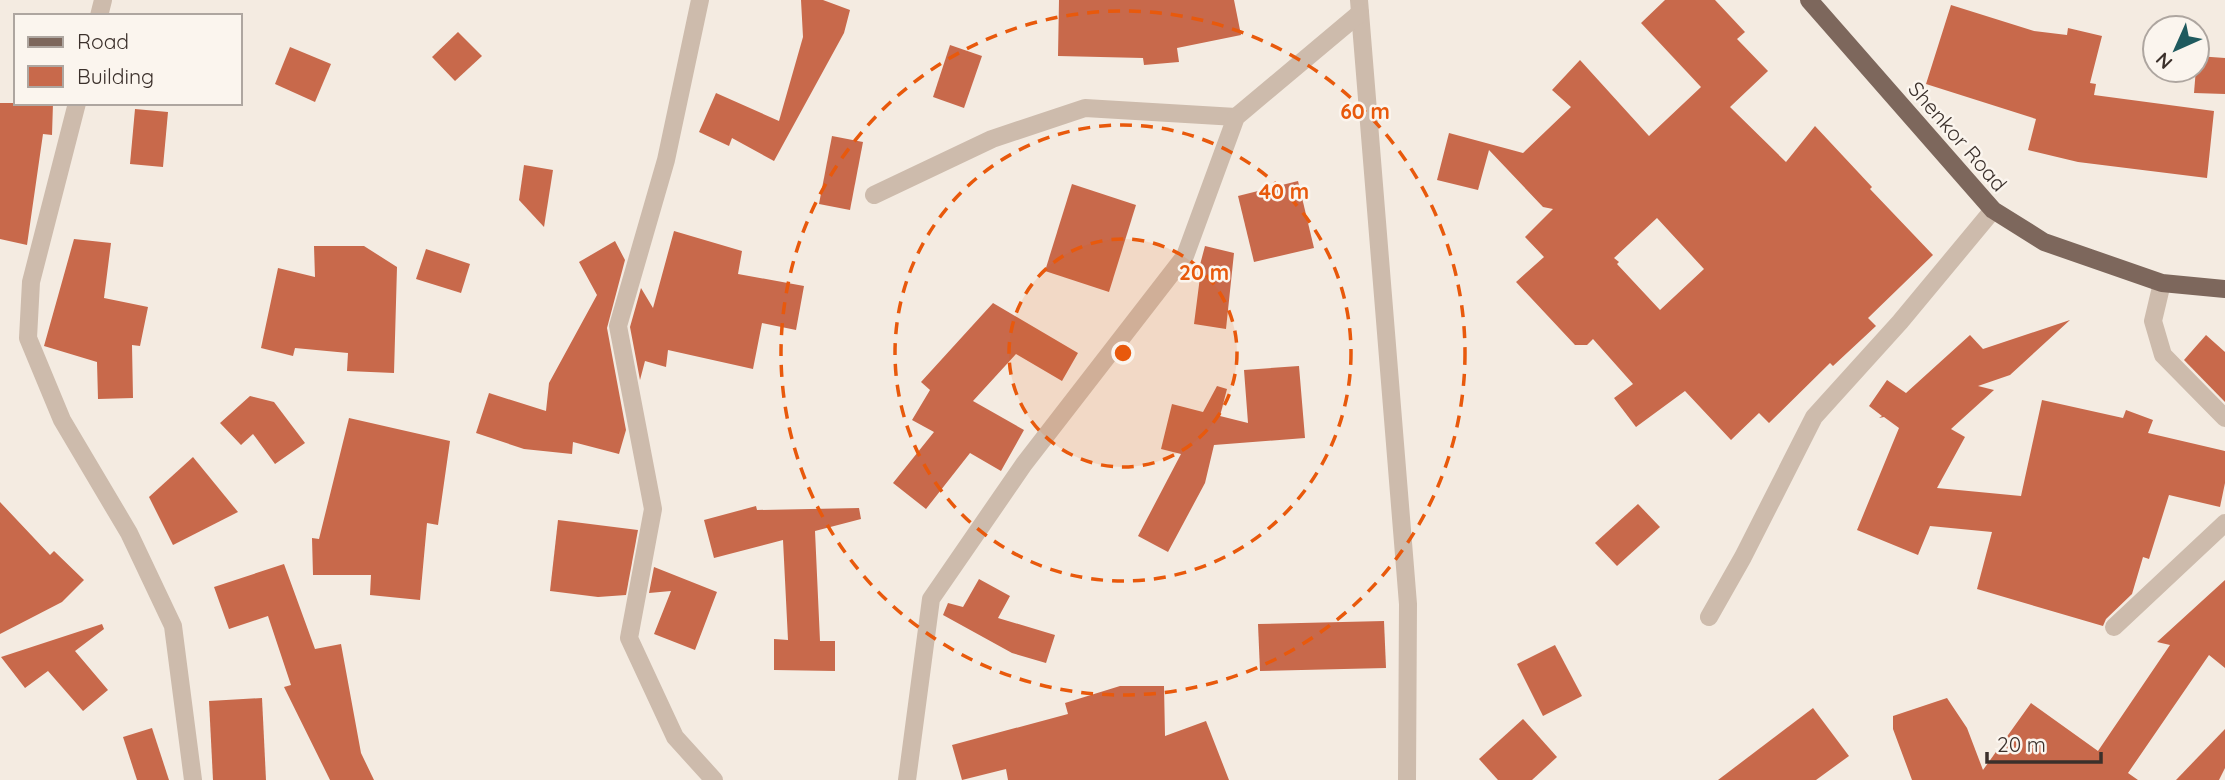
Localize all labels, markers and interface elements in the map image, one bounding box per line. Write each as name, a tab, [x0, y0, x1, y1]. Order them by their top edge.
legend	[14, 14, 242, 105]
north arrow	[2141, 14, 2211, 84]
text: Road	[77, 28, 129, 54]
text: N	[2151, 48, 2177, 74]
text: Building	[77, 63, 154, 89]
street label: Shenkor Road	[1903, 76, 2013, 196]
text: 60 m	[1340, 98, 1390, 124]
text: 40 m	[1259, 178, 1309, 204]
text: 20 m	[1179, 259, 1229, 285]
centre of rings	[1111, 341, 1135, 365]
scale bar	[1987, 720, 2101, 764]
text: 20 m	[1997, 731, 2046, 757]

